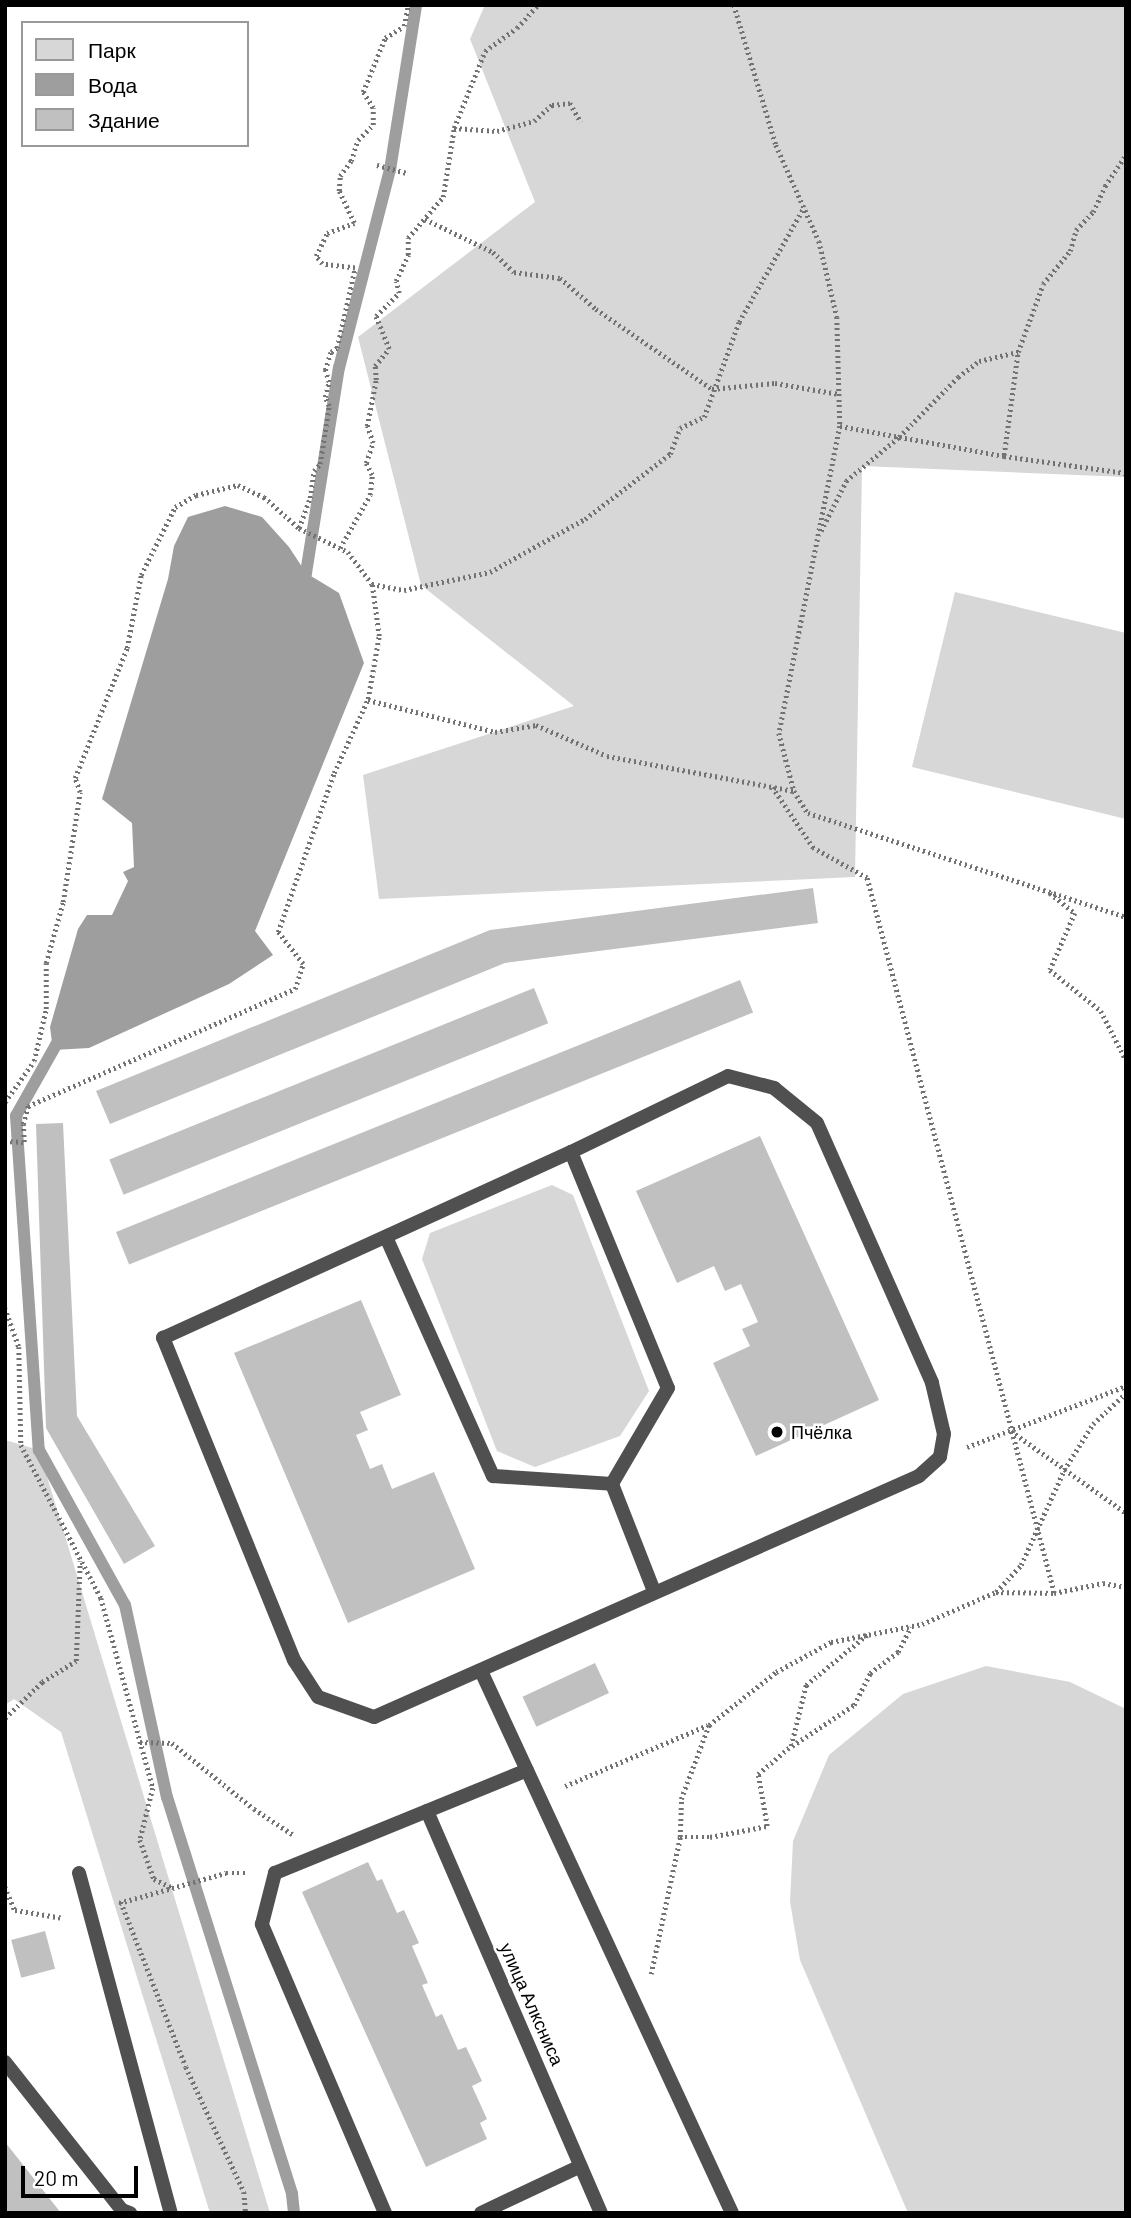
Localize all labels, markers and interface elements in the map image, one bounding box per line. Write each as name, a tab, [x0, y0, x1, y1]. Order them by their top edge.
legend	[21, 21, 248, 147]
text: Парк	[88, 37, 136, 62]
text: Вода	[88, 72, 137, 97]
text: Здание	[88, 107, 160, 132]
place label: Пчёлка	[791, 1421, 852, 1443]
marker: Пчёлка	[769, 1424, 785, 1440]
street label: улица Алксниса	[495, 1939, 569, 2069]
scale bar	[24, 2152, 142, 2196]
text: 20 m	[34, 2165, 79, 2190]

